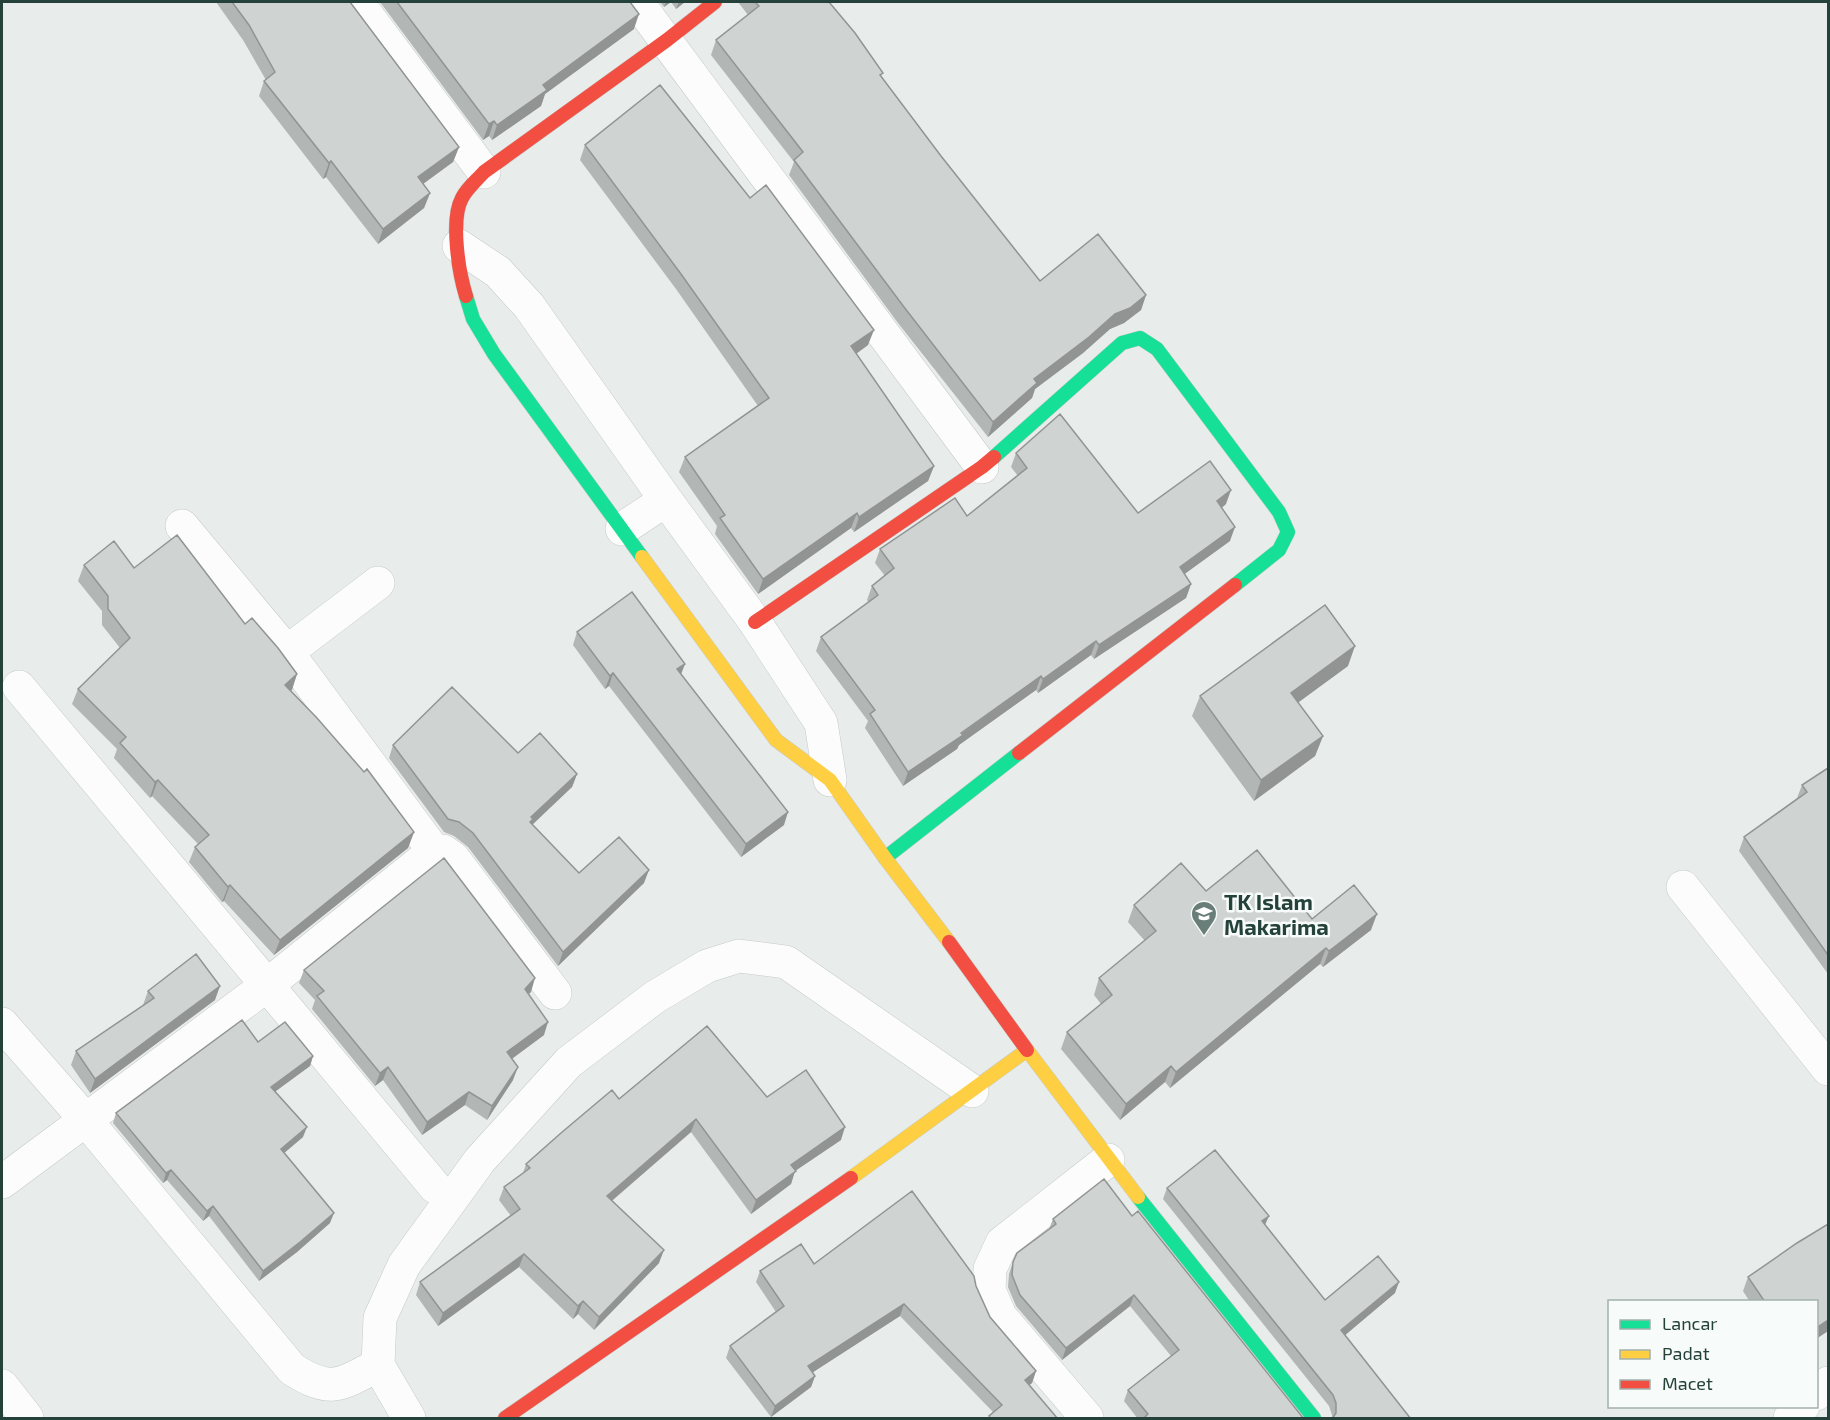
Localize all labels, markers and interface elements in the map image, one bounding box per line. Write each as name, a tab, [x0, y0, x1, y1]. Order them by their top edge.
place label: TK Islam Makarima	[1224, 888, 1329, 939]
school or university icon: TK Islam Makarima	[1189, 899, 1219, 937]
legend	[1608, 1300, 1818, 1408]
text: Lancar	[1662, 1312, 1718, 1334]
text: Padat	[1662, 1342, 1710, 1364]
text: Macet	[1662, 1372, 1713, 1394]

